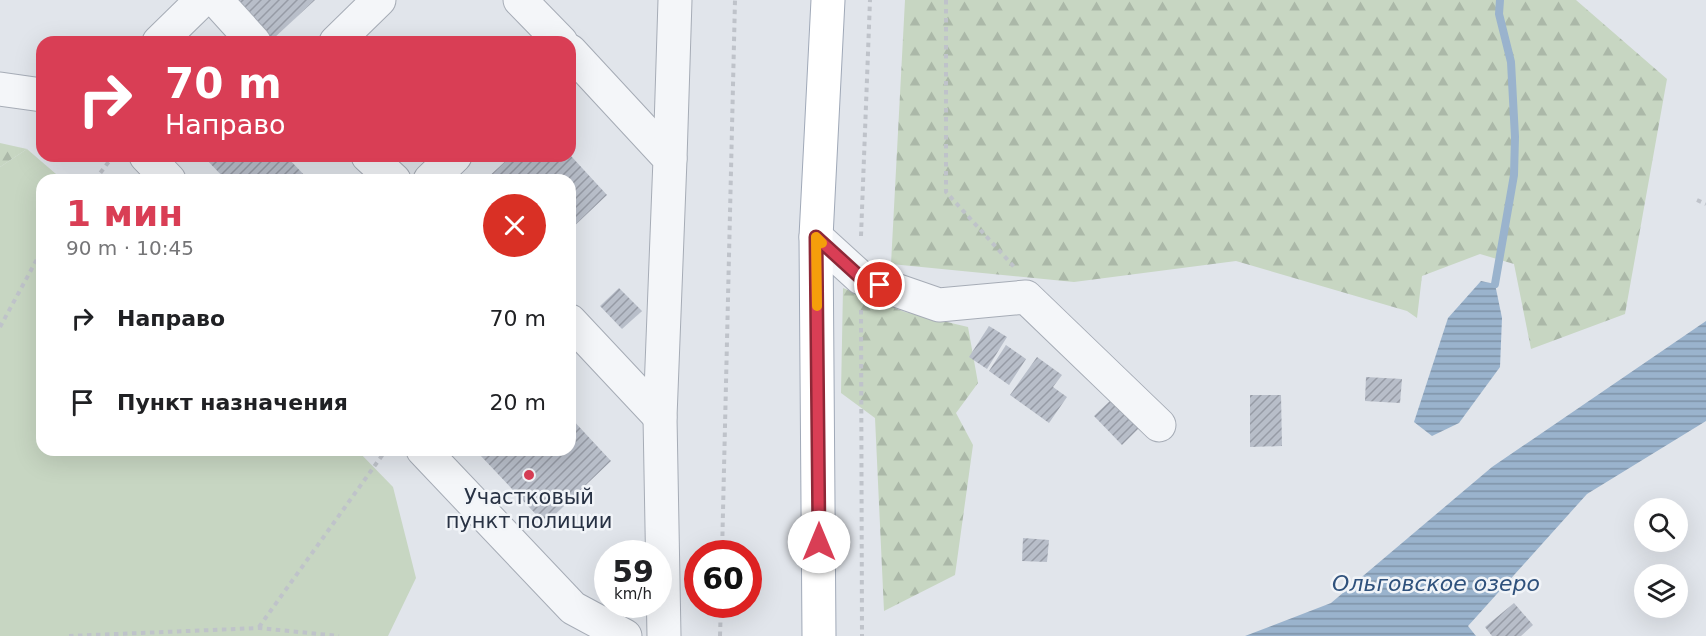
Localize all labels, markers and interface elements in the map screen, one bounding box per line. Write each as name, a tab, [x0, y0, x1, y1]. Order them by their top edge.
text: 70 m	[165, 59, 282, 108]
icon: right	[66, 60, 144, 138]
text: Направо	[165, 109, 286, 140]
text: 1 мин	[66, 193, 183, 234]
button: close	[483, 194, 546, 257]
text: 90 m · 10:45	[66, 236, 194, 260]
pin	[854, 259, 905, 310]
icon: arrive	[863, 268, 896, 301]
icon: right	[66, 302, 99, 335]
text: Направо	[117, 306, 225, 331]
text: 70 m	[490, 306, 546, 331]
icon: arrive	[66, 386, 99, 419]
text: Пункт назначения	[117, 390, 348, 415]
text: 20 m	[490, 390, 546, 415]
marker: Участковый пункт полиции	[522, 468, 536, 482]
place label: Участковый пункт полиции	[446, 485, 612, 533]
map controls	[1634, 498, 1688, 618]
button: search	[1634, 498, 1688, 552]
position arrow	[787, 510, 851, 574]
speed limit sign: 60	[684, 540, 762, 618]
text: 59	[612, 554, 654, 589]
button: layers	[1634, 564, 1688, 618]
water label: Ольговское озеро	[1332, 571, 1540, 596]
text: km/h	[614, 585, 652, 603]

